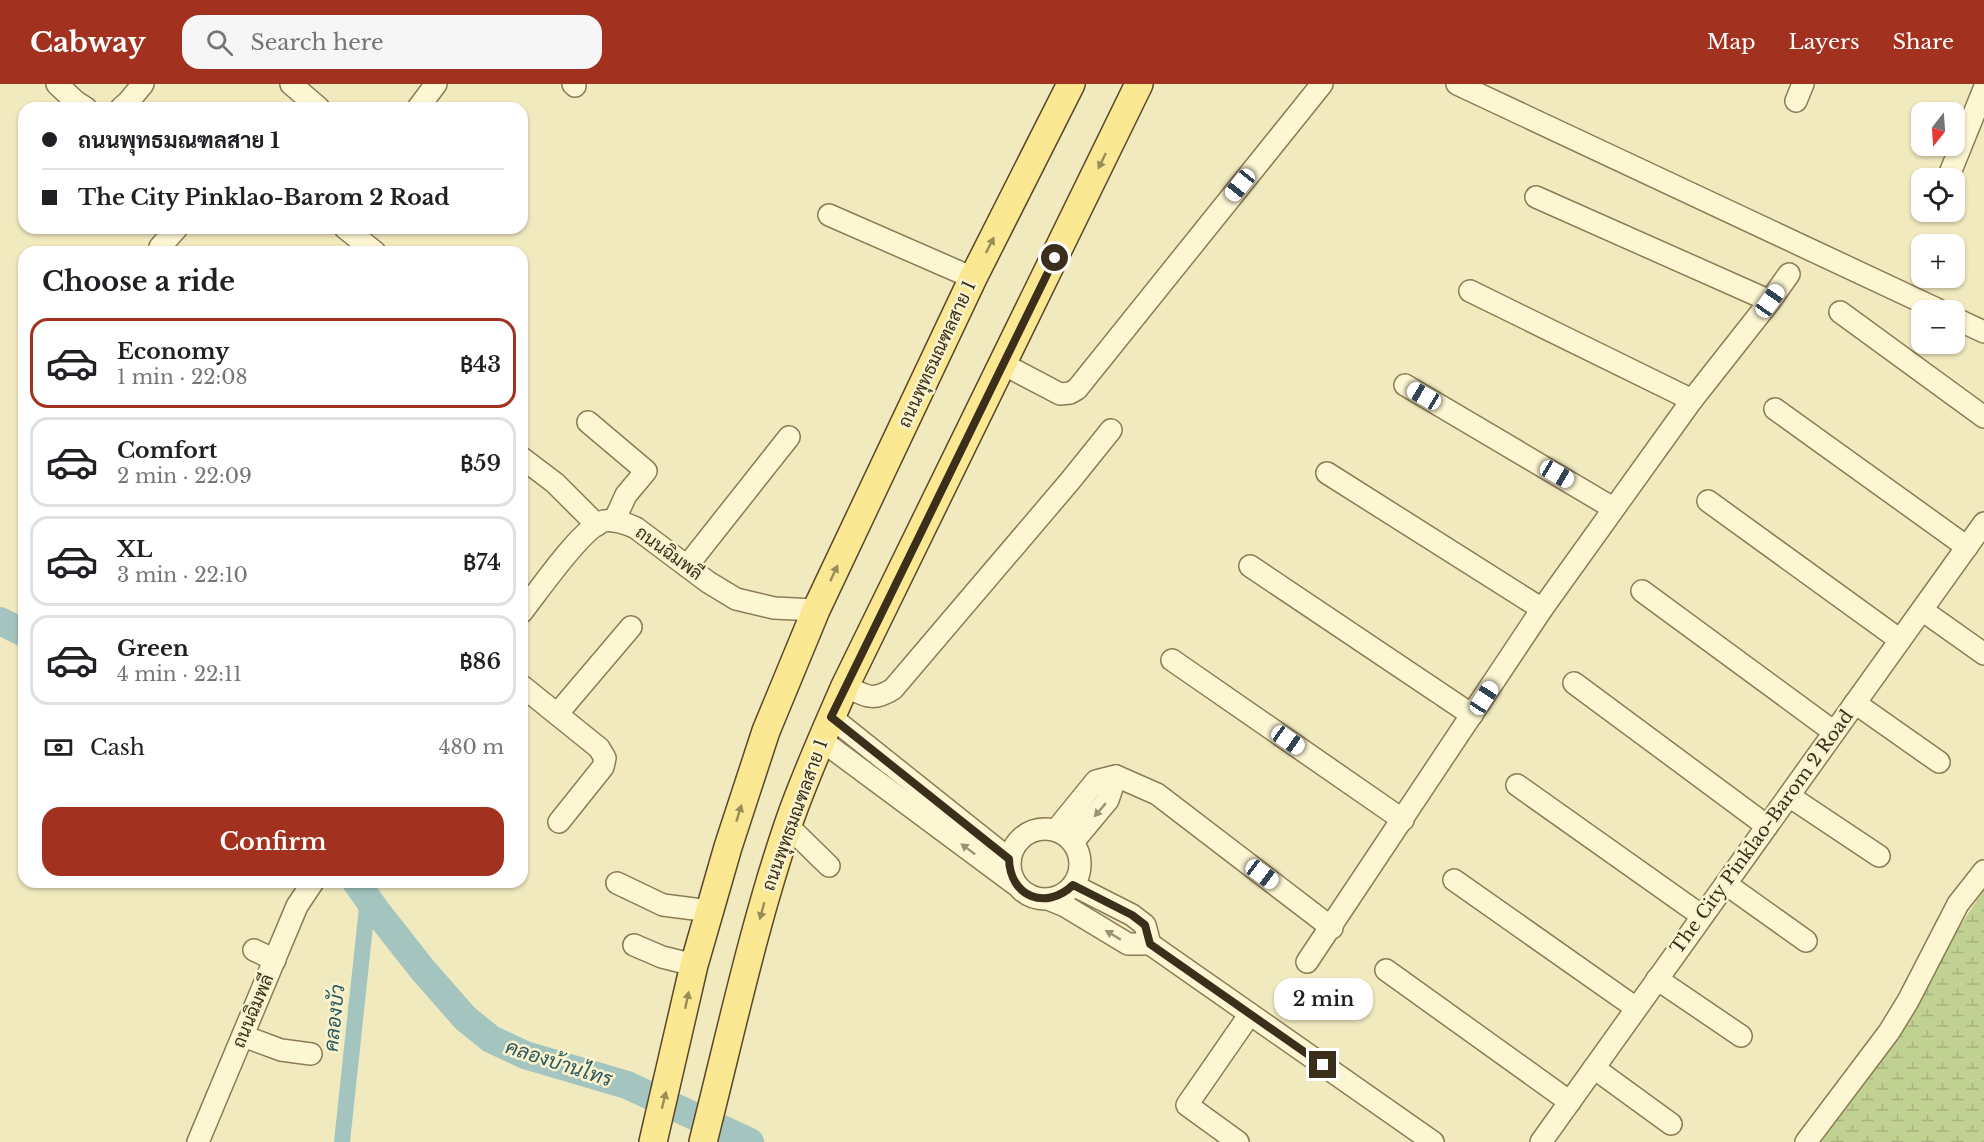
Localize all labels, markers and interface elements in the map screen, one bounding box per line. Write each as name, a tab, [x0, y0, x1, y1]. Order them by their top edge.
search box	[182, 15, 602, 69]
text: Cabway	[30, 25, 146, 60]
icon: search	[203, 26, 236, 59]
text: Search here	[251, 29, 384, 56]
text: Map	[1707, 29, 1756, 55]
text: Layers	[1789, 29, 1860, 55]
text: Share	[1893, 29, 1954, 55]
north arrow	[1911, 102, 1965, 156]
map controls	[1911, 102, 1965, 354]
text: ถนนพุทธมณฑลสาย 1	[78, 127, 280, 154]
one-way arrow	[1098, 152, 1108, 170]
car	[1222, 165, 1258, 205]
button: locate	[1911, 168, 1965, 222]
text: The City Pinklao-Barom 2 Road	[78, 184, 450, 211]
button: +	[1911, 234, 1965, 288]
one-way arrow	[984, 236, 994, 254]
route start	[1041, 244, 1068, 271]
text: Choose a ride	[42, 265, 235, 298]
street label: ถนนพุทธมณฑลสาย 1	[893, 277, 982, 431]
car	[1752, 281, 1788, 321]
button: −	[1911, 300, 1965, 354]
icon: car	[45, 336, 99, 390]
text: Economy	[117, 338, 229, 365]
text: ฿43	[460, 351, 501, 378]
text: 1 min · 22:08	[117, 365, 248, 389]
car	[1404, 379, 1444, 413]
icon: car	[45, 435, 99, 489]
text: Comfort	[117, 437, 217, 464]
text: ฿59	[460, 450, 501, 477]
car	[1537, 457, 1577, 491]
text: 2 min · 22:09	[117, 464, 252, 488]
street label: ถนนฉิมพลี	[631, 520, 708, 585]
icon: car	[45, 534, 99, 588]
text: XL	[117, 536, 152, 563]
text: ฿74	[463, 549, 501, 576]
text: 3 min · 22:10	[117, 563, 248, 587]
one-way arrow	[829, 564, 838, 581]
icon: car	[45, 633, 99, 687]
text: Green	[117, 635, 189, 662]
text: ฿86	[459, 648, 501, 675]
text: 4 min · 22:11	[117, 662, 242, 686]
car	[1467, 678, 1501, 718]
street label: The City Pinklao-Barom 2 Road	[1666, 706, 1858, 958]
car	[1268, 722, 1308, 758]
icon: cash	[42, 731, 75, 764]
text: Cash	[90, 734, 145, 761]
text: 480 m	[439, 735, 504, 759]
street label: ถนนพุทธมณฑลสาย 1	[757, 736, 834, 894]
one-way arrow	[1093, 802, 1106, 818]
one-way arrow	[735, 804, 744, 822]
button: Confirm	[42, 807, 504, 876]
one-way arrow	[961, 843, 977, 855]
car	[1242, 856, 1282, 892]
one-way arrow	[757, 902, 767, 920]
one-way arrow	[1105, 929, 1121, 940]
street label: ถนนฉิมพลี	[226, 970, 278, 1051]
callout: 2 min	[1274, 978, 1372, 1020]
water label: คลองบัว	[319, 983, 349, 1053]
text: 2 min	[1293, 987, 1354, 1011]
one-way arrow	[682, 991, 692, 1010]
water label: คลองบ้านไทร	[503, 1034, 617, 1092]
route end	[1309, 1051, 1336, 1078]
one-way arrow	[659, 1091, 669, 1109]

